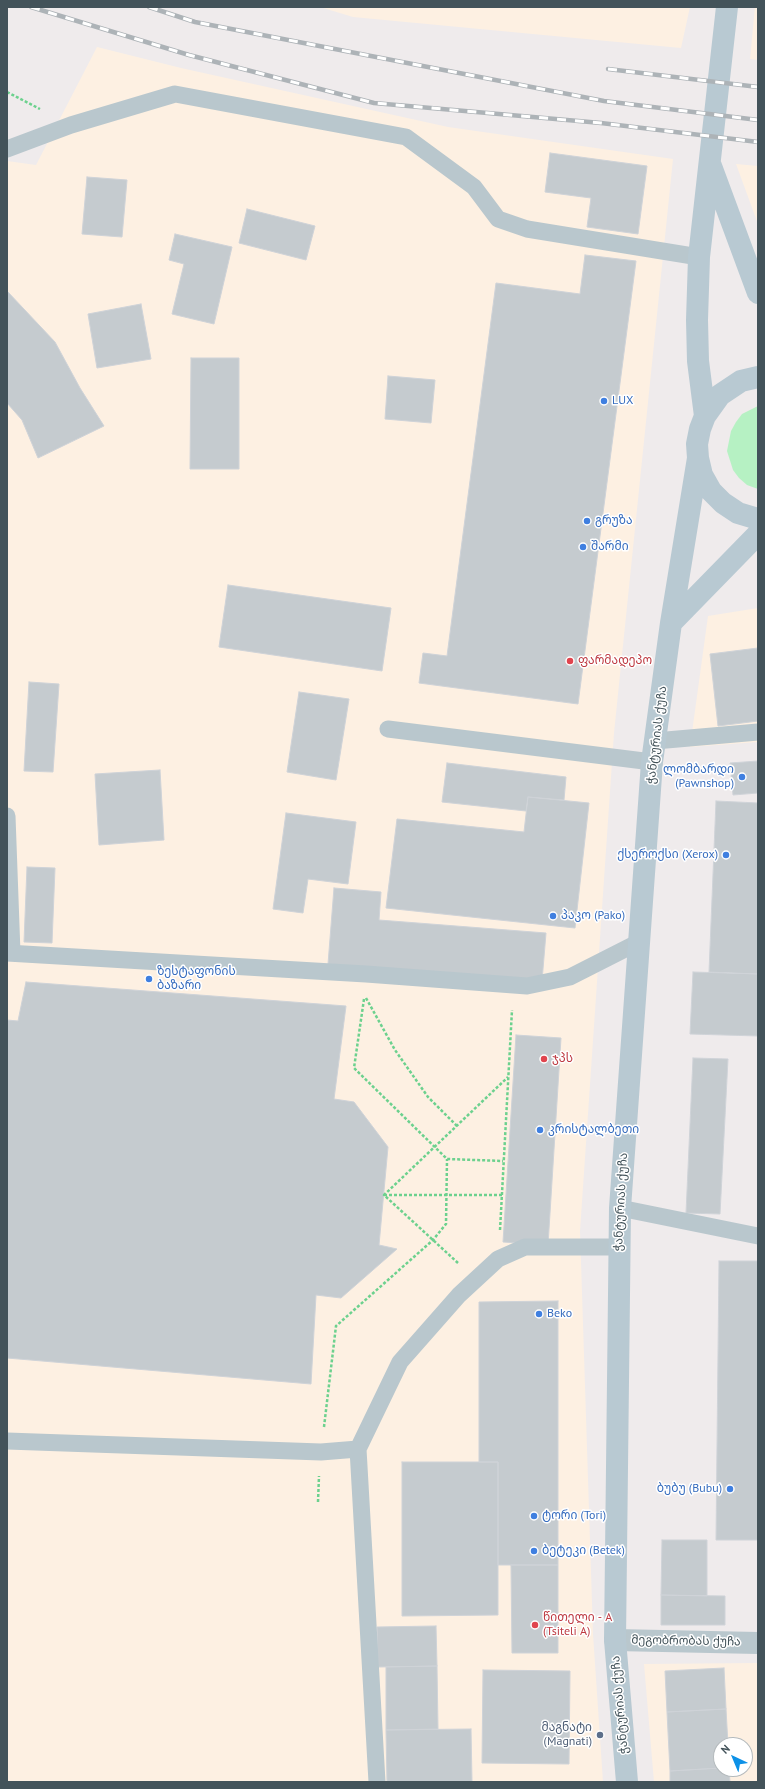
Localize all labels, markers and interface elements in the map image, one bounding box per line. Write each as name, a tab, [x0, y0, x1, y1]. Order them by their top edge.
place label: LUX	[612, 394, 633, 408]
marker: LUX	[599, 396, 609, 406]
place label: გრუზა	[595, 514, 633, 528]
marker: გრუზა	[582, 516, 592, 526]
place label: შარმი	[591, 540, 629, 554]
marker: შარმი	[578, 542, 588, 552]
place label: ფარმადეპო	[578, 654, 652, 668]
marker: ფარმადეპო	[565, 656, 575, 666]
street label: ჭანტურიას ქუჩა	[644, 685, 670, 785]
place label: ლომბარდი (Pawnshop)	[663, 763, 734, 791]
marker: ლომბარდი (Pawnshop)	[737, 772, 747, 782]
place label: ქსეროქსი (Xerox)	[617, 848, 718, 862]
marker: ქსეროქსი (Xerox)	[721, 850, 731, 860]
place label: პაკო (Pako)	[561, 909, 625, 923]
marker: პაკო (Pako)	[548, 911, 558, 921]
place label: ზესტაფონის ბაზარი	[157, 965, 236, 993]
marker: ზესტაფონის ბაზარი	[144, 974, 154, 984]
place label: ჯპს	[552, 1052, 573, 1066]
marker: ჯპს	[539, 1054, 549, 1064]
place label: კრისტალბეთი	[548, 1123, 639, 1137]
marker: კრისტალბეთი	[535, 1125, 545, 1135]
street label: ჭანტურიას ქუჩა	[611, 1152, 631, 1252]
place label: Beko	[547, 1307, 572, 1321]
marker: Beko	[534, 1309, 544, 1319]
place label: ბუბუ (Bubu)	[657, 1482, 722, 1496]
marker: ბუბუ (Bubu)	[725, 1484, 735, 1494]
place label: ტორი (Tori)	[542, 1509, 606, 1523]
marker: ტორი (Tori)	[529, 1511, 539, 1521]
place label: ბეტეკი (Betek)	[542, 1544, 625, 1558]
marker: ბეტეკი (Betek)	[529, 1546, 539, 1556]
place label: წითელი - A (Tsiteli A)	[543, 1611, 612, 1639]
marker: წითელი - A (Tsiteli A)	[530, 1620, 540, 1630]
street label: მეგობრობას ქუჩა	[631, 1633, 741, 1649]
street label: ჭანტურიას ქუჩა	[609, 1655, 631, 1755]
place label: მაგნატი (Magnati)	[542, 1721, 592, 1749]
marker: მაგნატი (Magnati)	[595, 1730, 605, 1740]
north arrow	[713, 1737, 753, 1777]
text: N	[718, 1742, 733, 1757]

